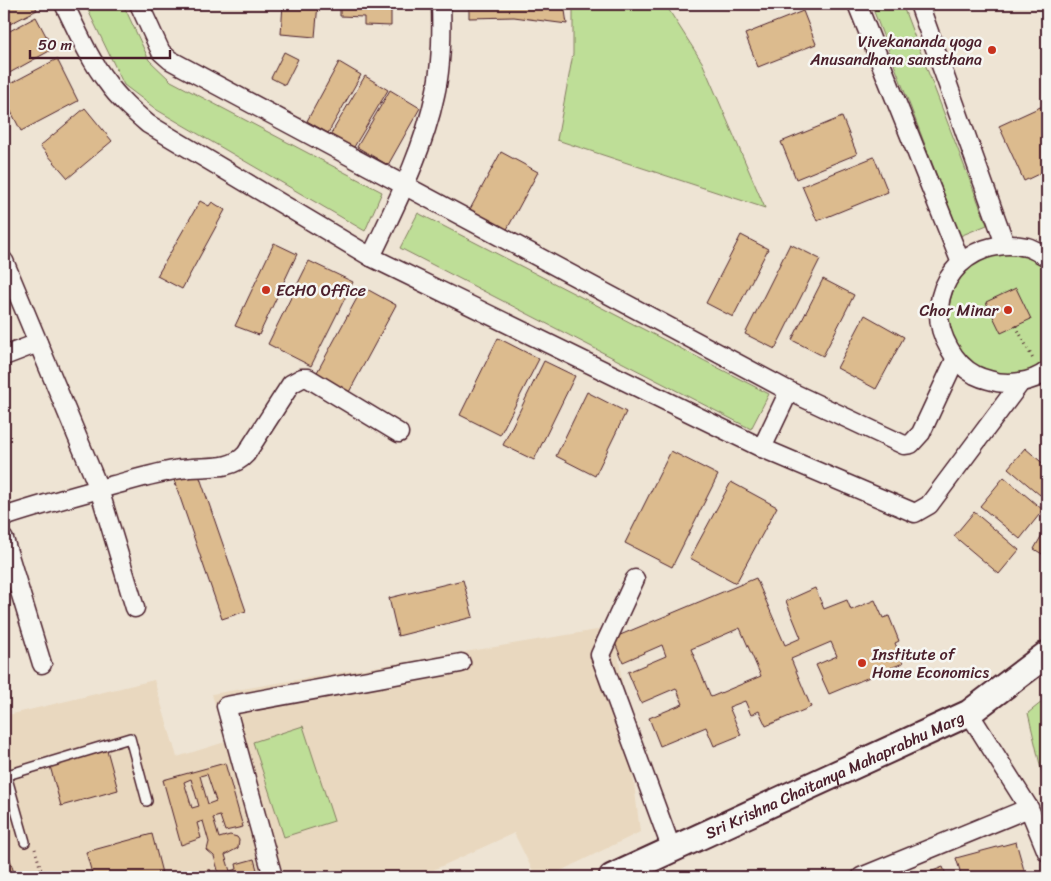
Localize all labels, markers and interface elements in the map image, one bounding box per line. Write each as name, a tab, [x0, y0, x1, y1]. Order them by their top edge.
place label: Vivekananda yoga Anusandhana samsthana	[809, 27, 982, 74]
scale bar	[30, 28, 170, 60]
text: 50 m	[38, 32, 73, 58]
marker: Vivekananda yoga Anusandhana samsthana	[986, 44, 998, 56]
place label: ECHO Office	[276, 276, 366, 305]
marker: ECHO Office	[260, 284, 272, 296]
place label: Chor Minar	[919, 296, 999, 325]
marker: Chor Minar	[1002, 304, 1014, 316]
place label: Institute of Home Economics	[871, 640, 989, 687]
marker: Institute of Home Economics	[856, 657, 868, 669]
street label: Sri Krishna Chaitanya Mahaprabhu Marg	[700, 703, 969, 847]

